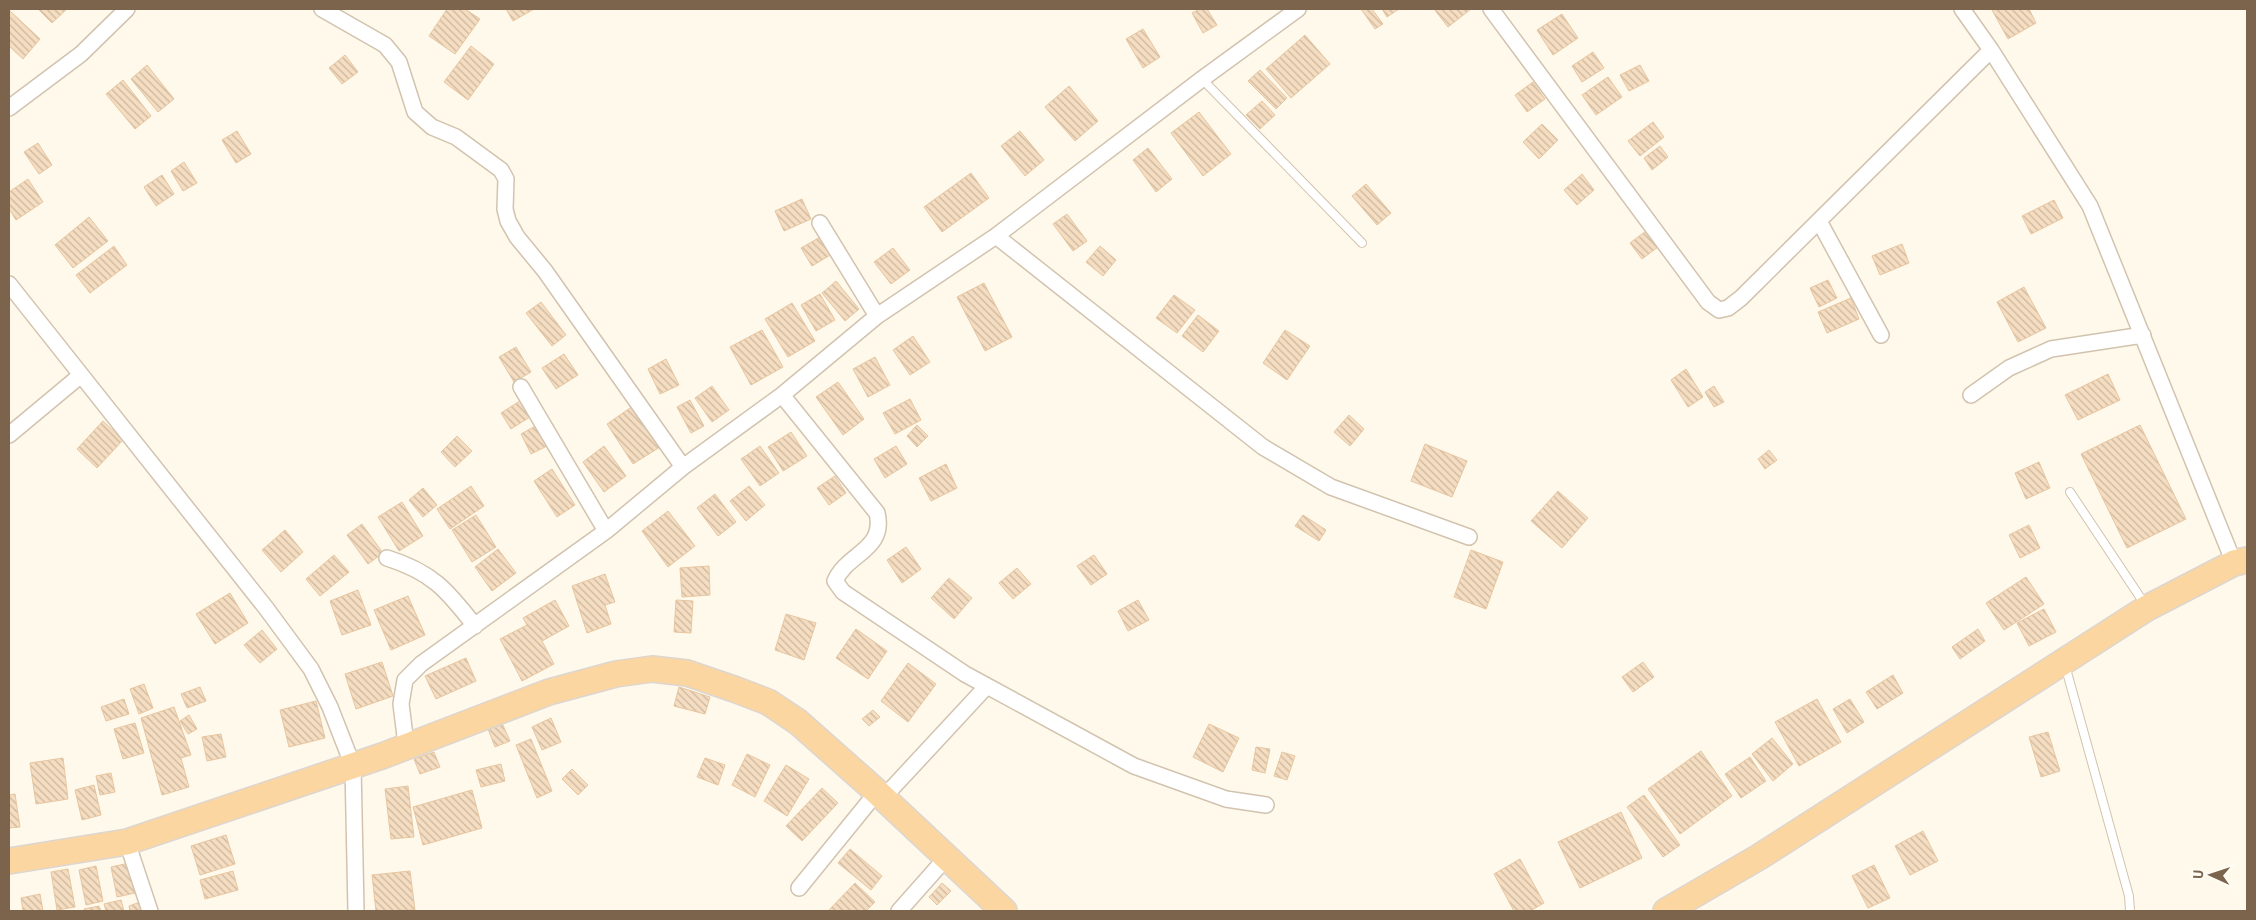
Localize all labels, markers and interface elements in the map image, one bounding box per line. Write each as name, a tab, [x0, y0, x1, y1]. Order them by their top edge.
north arrow	[2186, 850, 2236, 900]
text: U	[2189, 869, 2207, 879]

